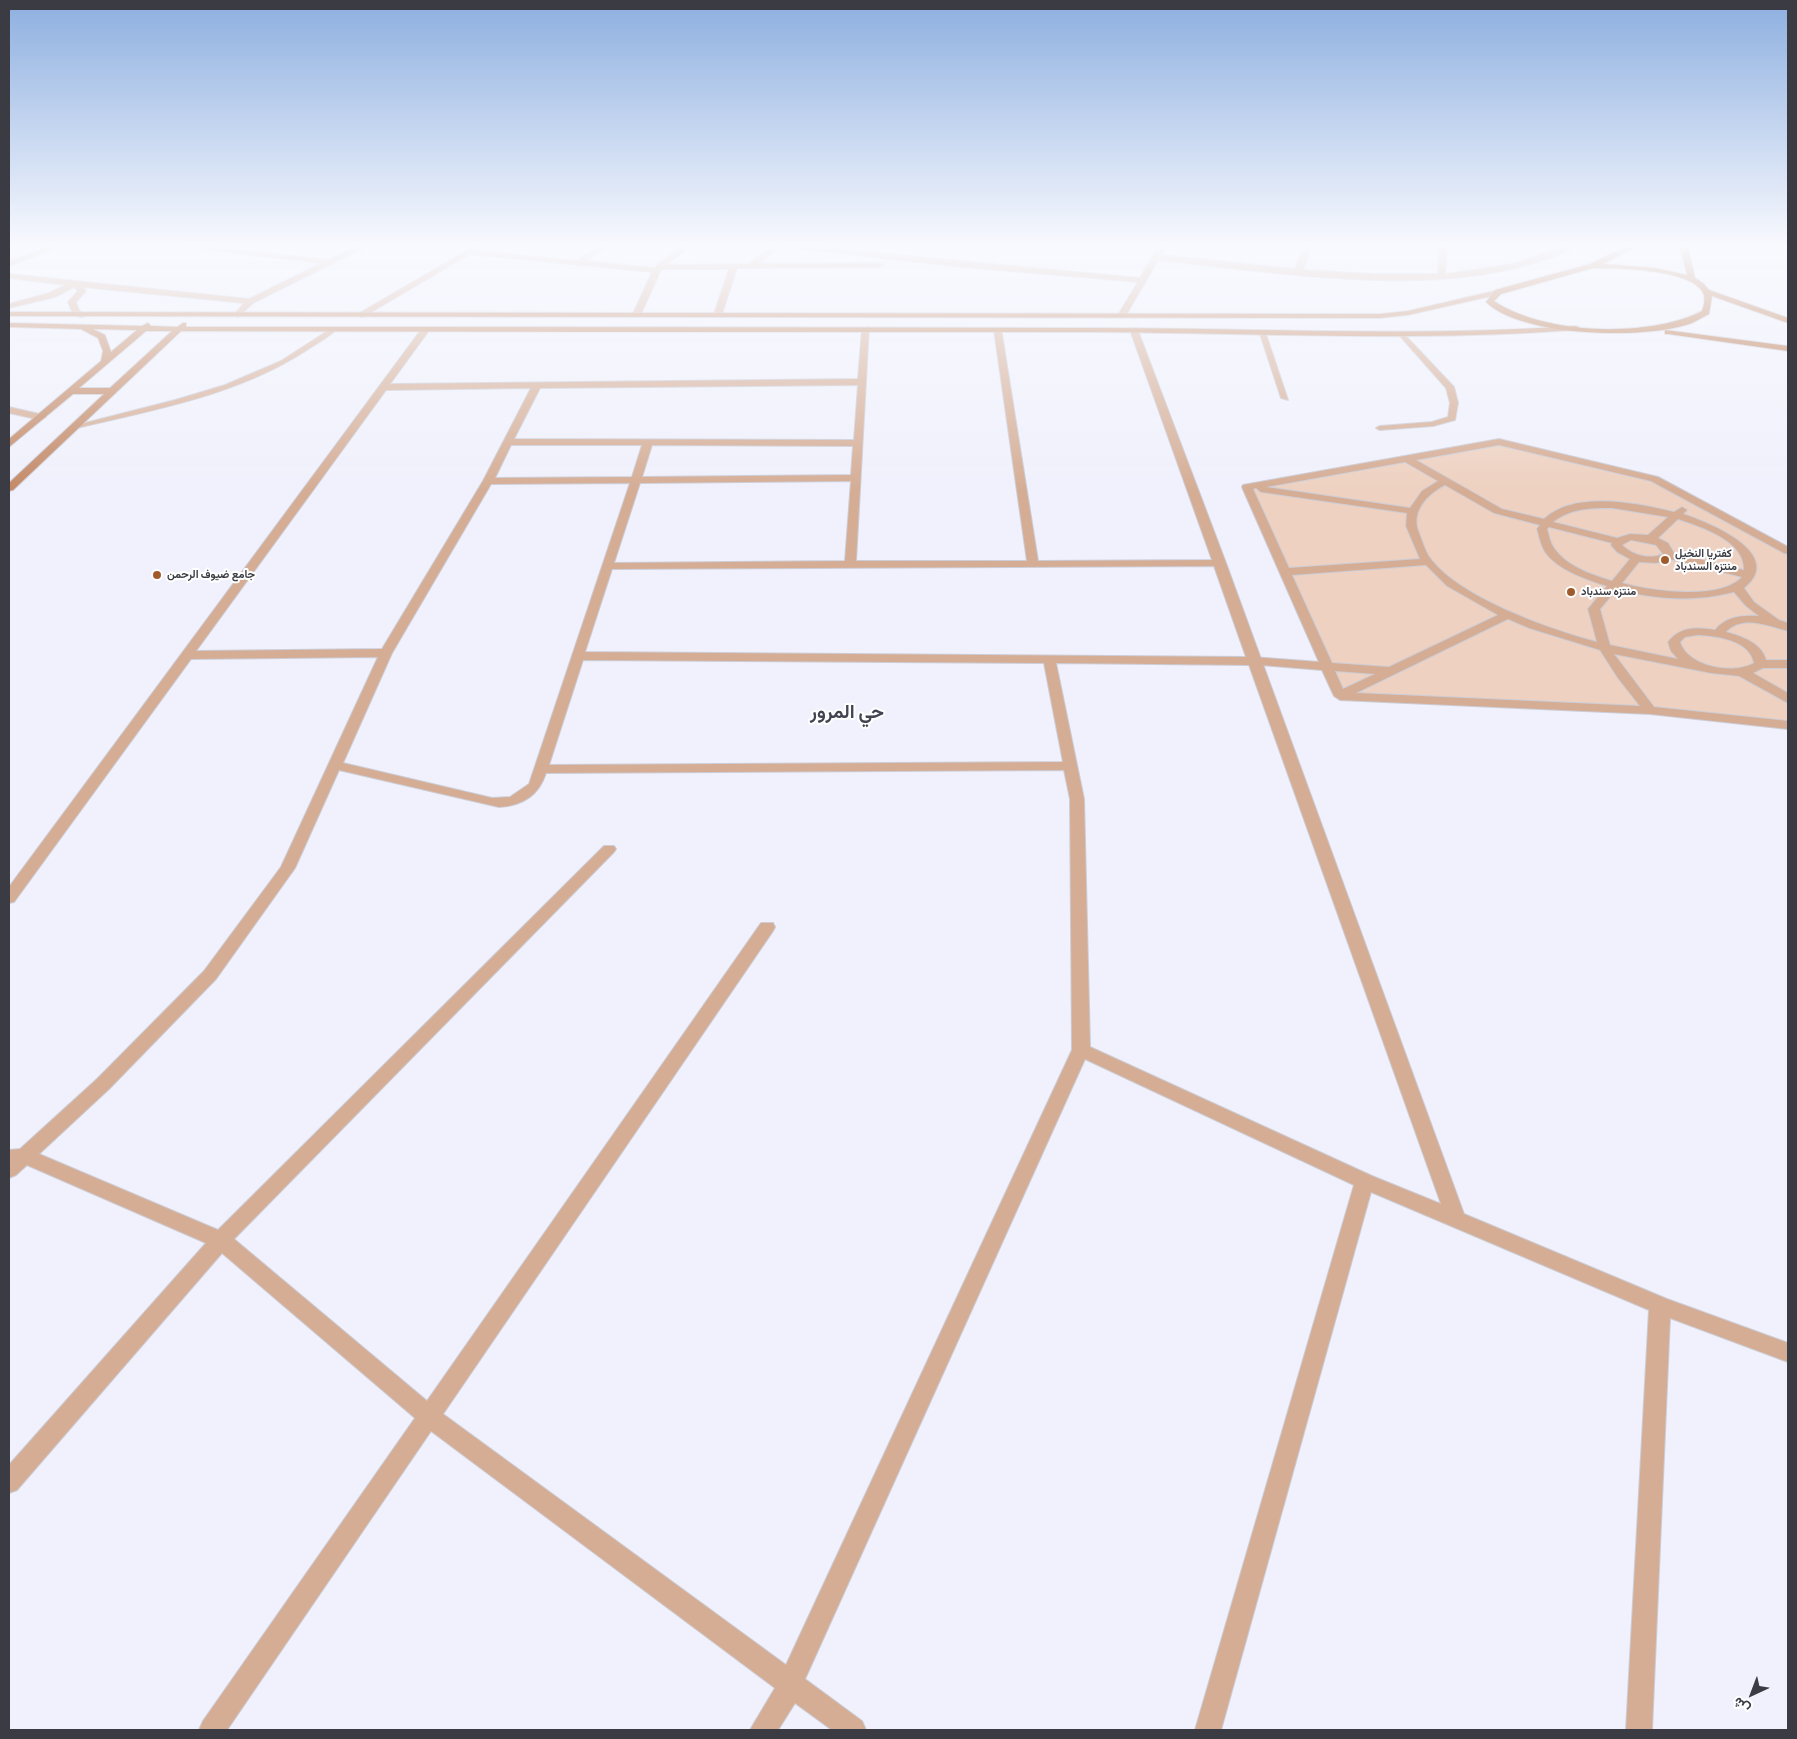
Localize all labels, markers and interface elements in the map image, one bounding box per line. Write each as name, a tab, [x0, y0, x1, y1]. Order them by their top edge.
place label: كفتريا النخيل منتزه السندباد	[1675, 547, 1737, 573]
marker: كفتريا النخيل منتزه السندباد	[1659, 554, 1671, 566]
place label: جامع ضيوف الرحمن	[167, 568, 255, 582]
marker: جامع ضيوف الرحمن	[151, 569, 163, 581]
place label: منتزه سندباد	[1581, 585, 1636, 599]
marker: منتزه سندباد	[1565, 586, 1577, 598]
district label: حي المرور	[810, 702, 884, 724]
north arrow	[1727, 1669, 1777, 1719]
text: ش	[1729, 1693, 1753, 1717]

